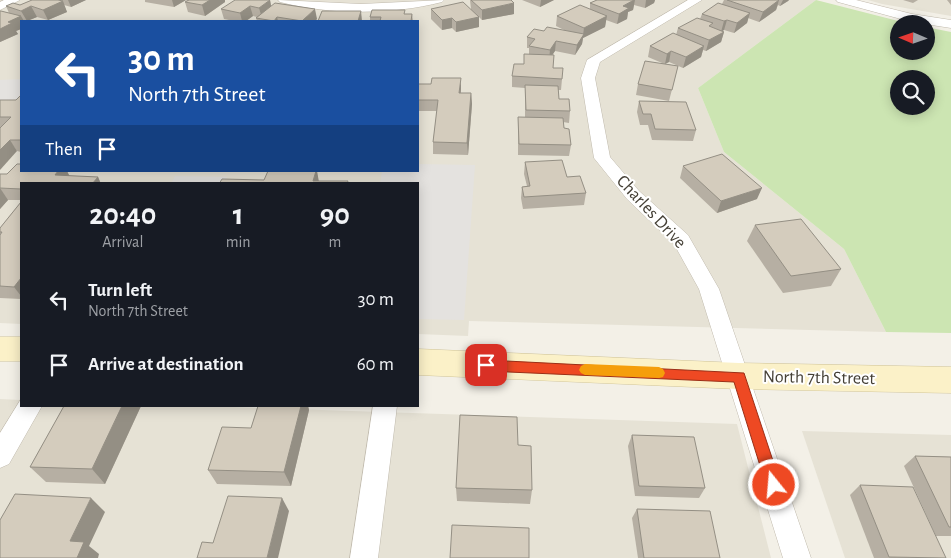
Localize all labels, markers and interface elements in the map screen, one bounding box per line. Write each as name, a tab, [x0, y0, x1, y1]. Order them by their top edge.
north arrow	[890, 15, 935, 60]
map controls	[890, 15, 935, 115]
icon: left	[45, 40, 110, 105]
text: 30 m	[128, 42, 195, 77]
button: search	[890, 70, 935, 115]
text: North 7th Street	[128, 83, 265, 105]
icon: arrive	[93, 135, 121, 163]
text: Then	[45, 140, 83, 159]
street label: Charles Drive	[613, 172, 689, 252]
text: 20:40	[89, 200, 157, 230]
text: 1	[233, 200, 244, 230]
text: 90	[320, 200, 350, 230]
text: Arrival	[102, 234, 143, 250]
text: min	[226, 234, 251, 250]
text: m	[328, 234, 341, 250]
text: Turn left	[88, 281, 152, 300]
icon: left	[45, 286, 73, 314]
text: 30 m	[358, 290, 394, 309]
text: North 7th Street	[88, 303, 188, 319]
pin	[465, 344, 507, 386]
icon: arrive	[45, 351, 73, 379]
icon: arrive	[472, 351, 500, 379]
text: Arrive at destination	[88, 355, 244, 374]
text: 60 m	[357, 355, 394, 374]
street label: North 7th Street	[763, 368, 876, 388]
position arrow	[747, 458, 799, 510]

